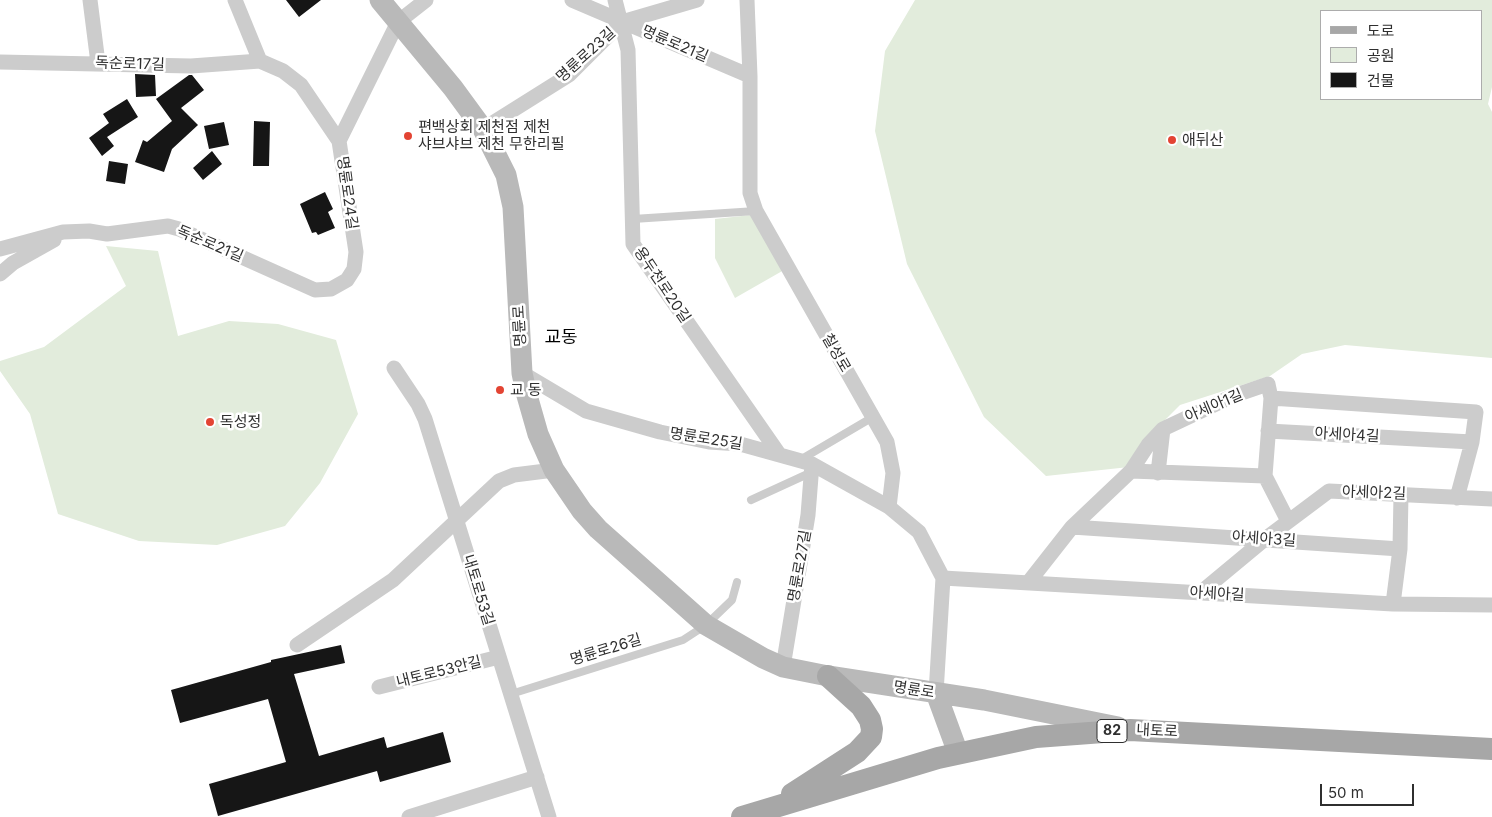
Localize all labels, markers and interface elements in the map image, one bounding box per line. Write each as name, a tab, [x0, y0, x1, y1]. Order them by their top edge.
legend	[1320, 10, 1482, 100]
text: 도로	[1367, 21, 1395, 40]
street label: 명륜로21길	[639, 22, 711, 66]
street label: 명륜로23길	[553, 24, 619, 86]
text: 공원	[1367, 46, 1395, 65]
street label: 독순로17길	[95, 54, 165, 74]
text: 건물	[1367, 71, 1395, 90]
place label: 편백상회 제천점 제천 샤브샤브 제천 무한리필	[418, 118, 564, 153]
marker: 편백상회 제천점 제천 샤브샤브 제천 무한리필	[402, 130, 414, 142]
place label: 애뒤산	[1182, 131, 1223, 149]
marker: 애뒤산	[1166, 134, 1178, 146]
street label: 명륜로24길	[333, 155, 361, 231]
street label: 독순로21길	[174, 222, 246, 266]
street label: 용두천로20길	[630, 244, 694, 326]
street label: 명륜로	[510, 305, 530, 347]
district label: 교동	[544, 327, 578, 349]
street label: 칠성로	[818, 331, 854, 375]
place label: 교 동	[510, 381, 542, 399]
marker: 교 동	[494, 384, 506, 396]
street label: 아세아1길	[1182, 386, 1246, 426]
place label: 독성정	[220, 413, 261, 431]
marker: 독성정	[204, 416, 216, 428]
street label: 명륜로25길	[668, 424, 744, 454]
street label: 아세아4길	[1314, 424, 1380, 446]
street label: 아세아2길	[1342, 483, 1406, 503]
street label: 아세아3길	[1231, 528, 1297, 550]
street label: 명륜로27길	[785, 529, 815, 603]
street label: 내토로53길	[459, 552, 497, 628]
street label: 아세아길	[1189, 584, 1245, 604]
street label: 명륜로26길	[568, 631, 644, 669]
street label: 내토로53안길	[394, 653, 484, 691]
street label: 명륜로	[892, 678, 936, 702]
road number: 82	[1097, 719, 1127, 742]
street label: 내토로	[1136, 721, 1178, 741]
scale bar	[1322, 774, 1416, 806]
text: 50 m	[1328, 783, 1364, 802]

